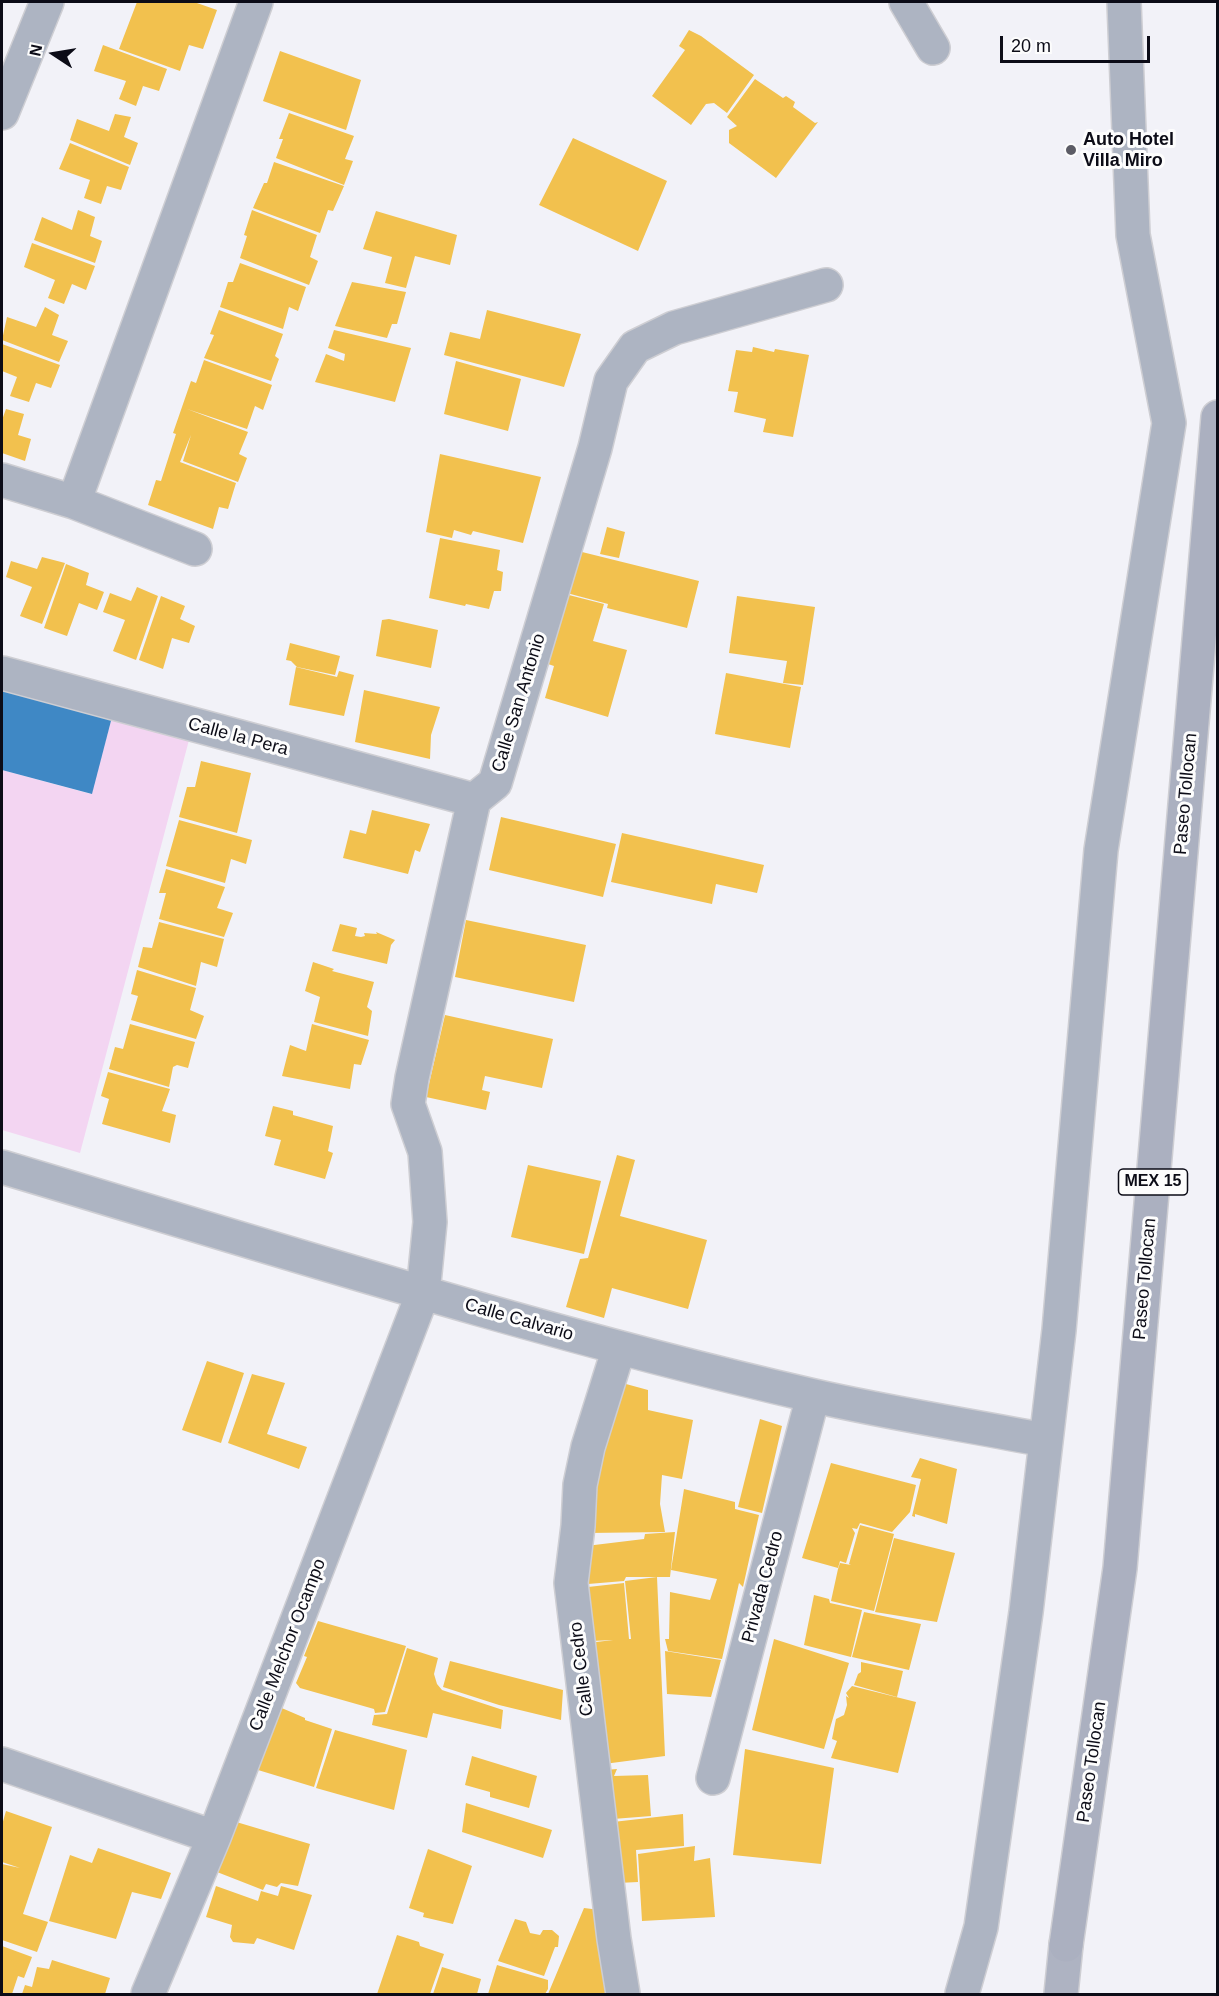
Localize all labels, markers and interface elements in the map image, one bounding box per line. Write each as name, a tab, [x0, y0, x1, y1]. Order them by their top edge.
north arrow	[24, 24, 84, 84]
scale bar	[1003, 24, 1153, 62]
text: 20 m	[1011, 36, 1051, 56]
text: N	[26, 43, 45, 58]
place label: Auto Hotel Villa Miro	[1083, 129, 1174, 172]
marker: Auto Hotel Villa Miro	[1064, 143, 1078, 157]
street label: Calle San Antonio	[488, 631, 550, 775]
street label: Calle la Pera	[185, 713, 291, 761]
street label: Paseo Tollocan	[1170, 732, 1202, 856]
road number: MEX 15	[1118, 1169, 1188, 1195]
street label: Paseo Tollocan	[1129, 1217, 1161, 1341]
street label: Calle Calvario	[462, 1294, 576, 1346]
street label: Privada Cedro	[738, 1529, 788, 1645]
street label: Calle Melchor Ocampo	[245, 1556, 331, 1734]
street label: Calle Cedro	[565, 1621, 599, 1717]
street label: Paseo Tollocan	[1073, 1700, 1111, 1824]

